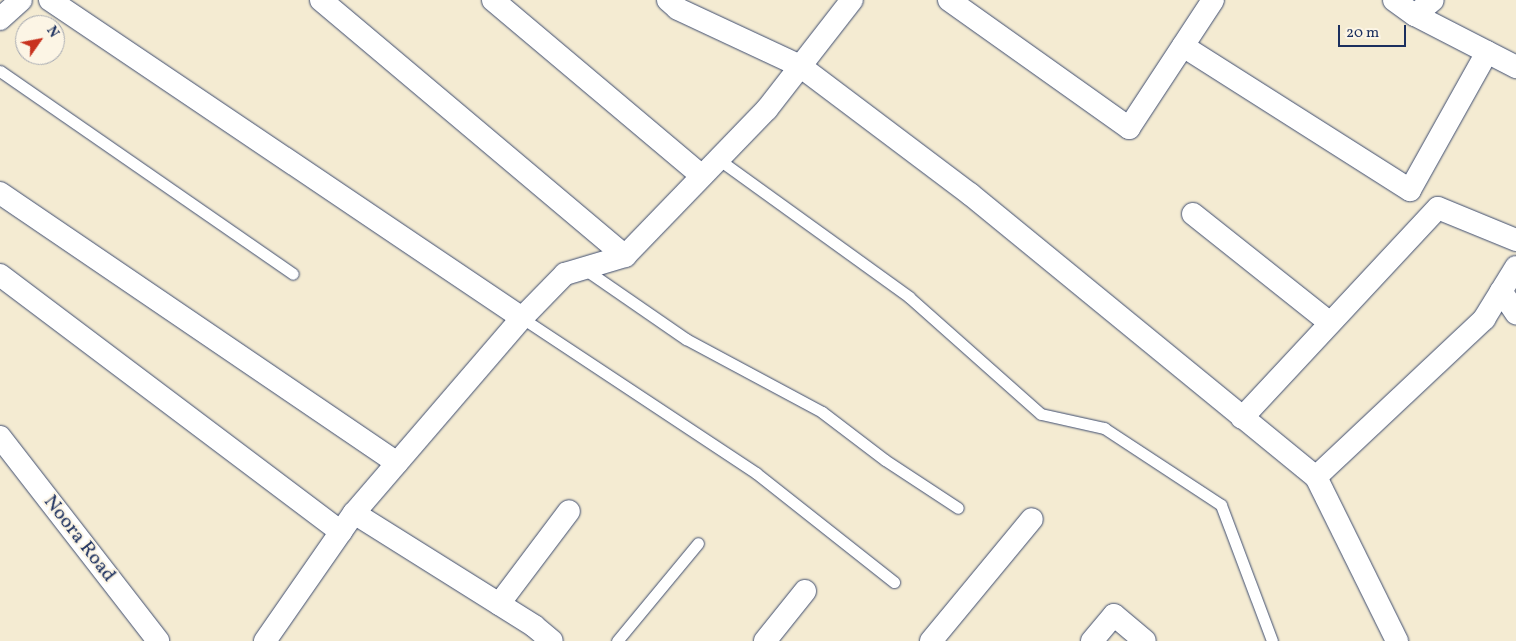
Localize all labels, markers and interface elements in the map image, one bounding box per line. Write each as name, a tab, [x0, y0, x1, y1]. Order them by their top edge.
north arrow	[15, 15, 65, 65]
scale bar	[1341, 15, 1408, 47]
text: N	[41, 23, 63, 42]
text: 20 m	[1346, 23, 1379, 44]
street label: Noora Road	[38, 491, 120, 587]

